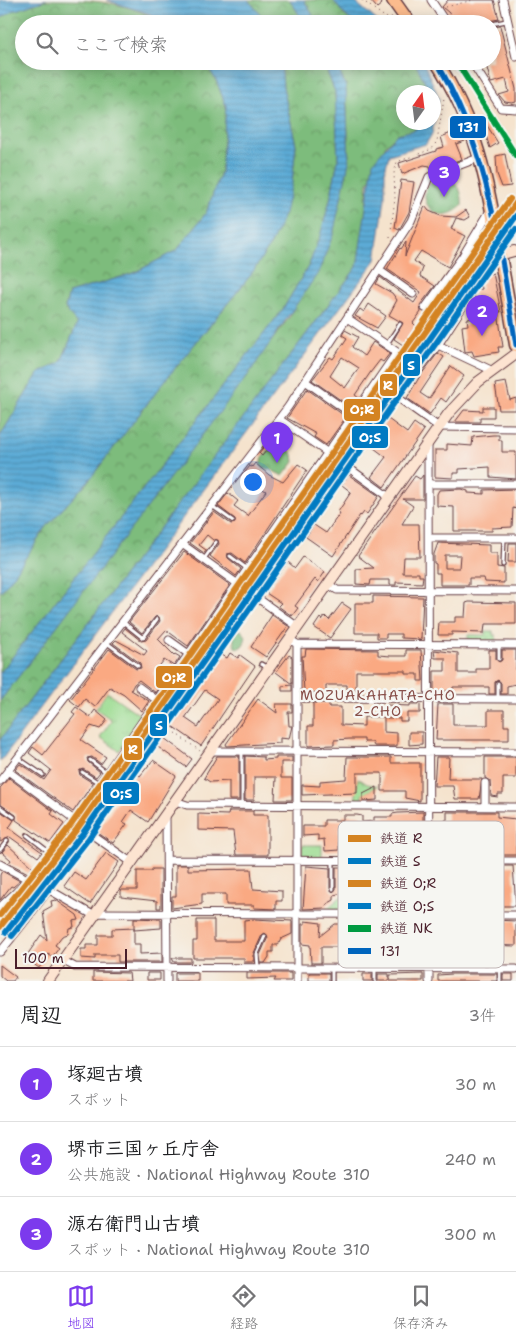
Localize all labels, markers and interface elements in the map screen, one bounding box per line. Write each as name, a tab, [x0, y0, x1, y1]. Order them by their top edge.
search box	[15, 15, 501, 70]
icon: search	[33, 29, 61, 57]
text: ここで検索	[73, 32, 168, 57]
north arrow	[396, 85, 441, 130]
line badge: 131	[449, 115, 487, 139]
text: 131	[457, 118, 479, 136]
pin: 3	[428, 156, 460, 197]
pin: 2	[466, 295, 498, 336]
line badge: S	[402, 353, 421, 377]
text: S	[407, 356, 415, 374]
line badge: R	[379, 373, 398, 397]
text: R	[383, 376, 394, 394]
line badge: O;R	[343, 398, 381, 422]
text: O;R	[350, 400, 375, 418]
pin: 1	[261, 422, 293, 463]
line badge: O;S	[351, 425, 389, 449]
text: O;S	[359, 428, 381, 446]
your location	[240, 469, 266, 495]
line badge: O;R	[155, 665, 193, 689]
text: O;R	[162, 668, 187, 686]
district label: MOZUAKAHATA-CHO 2-CHO	[300, 686, 456, 720]
line badge: S	[149, 713, 168, 737]
text: S	[155, 716, 163, 734]
line badge: R	[123, 737, 143, 761]
text: R	[128, 740, 139, 758]
line badge: O;S	[102, 781, 140, 805]
text: O;S	[110, 784, 132, 802]
legend	[338, 821, 504, 968]
text: 鉄道 R	[380, 829, 423, 847]
text: 鉄道 S	[380, 852, 421, 870]
text: 鉄道 O;R	[380, 874, 436, 892]
text: 鉄道 O;S	[380, 897, 434, 915]
text: 鉄道 NK	[380, 919, 432, 937]
text: 131	[380, 942, 400, 960]
scale bar	[15, 946, 128, 969]
text: 100 m	[22, 949, 64, 967]
text: 周辺	[20, 1001, 62, 1029]
text: 3件	[469, 1005, 496, 1026]
text: 塚廻古墳	[67, 1061, 143, 1086]
text: 1	[32, 1074, 40, 1095]
text: 30 m	[455, 1074, 496, 1095]
text: スポット	[67, 1089, 131, 1110]
text: 堺市三国ヶ丘庁舎	[67, 1136, 219, 1161]
text: 2	[30, 1149, 42, 1170]
text: 240 m	[444, 1149, 496, 1170]
text: 公共施設 · National Highway Route 310	[67, 1164, 370, 1185]
text: 源右衛門山古墳	[67, 1211, 200, 1236]
text: 3	[30, 1224, 42, 1245]
text: 300 m	[444, 1224, 496, 1245]
text: スポット · National Highway Route 310	[67, 1239, 370, 1260]
tab: 地図	[67, 1282, 95, 1332]
tab: 経路	[230, 1282, 258, 1332]
tab: 保存済み	[393, 1282, 449, 1332]

